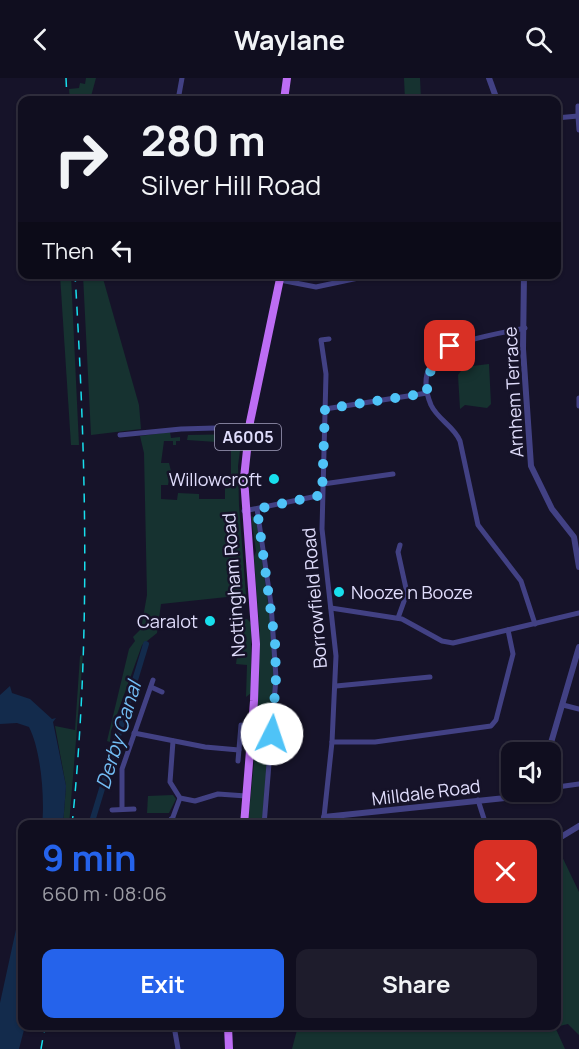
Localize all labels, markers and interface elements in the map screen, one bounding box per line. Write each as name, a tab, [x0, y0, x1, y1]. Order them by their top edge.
text: Waylane	[234, 21, 345, 58]
icon: back	[24, 23, 57, 56]
icon: search	[522, 23, 555, 56]
text: 280 m	[141, 111, 266, 169]
icon: right	[42, 120, 120, 198]
text: Silver Hill Road	[141, 166, 321, 203]
icon: left	[106, 234, 139, 267]
text: Then	[42, 236, 94, 266]
pin	[424, 320, 475, 371]
street label: Arnhem Terrace	[498, 326, 528, 458]
icon: arrive	[433, 329, 466, 362]
road number: A6005	[215, 424, 281, 450]
place label: Willowcroft	[169, 467, 262, 491]
marker: Willowcroft	[267, 472, 281, 486]
street label: Nottingham Road	[216, 512, 250, 658]
street label: Borrowfield Road	[296, 527, 332, 669]
place label: Nooze n Booze	[351, 580, 473, 604]
marker: Nooze n Booze	[332, 585, 346, 599]
place label: Caralot	[137, 609, 198, 633]
marker: Caralot	[203, 614, 217, 628]
water label: Derby Canal	[89, 676, 148, 792]
position arrow	[240, 702, 304, 766]
map controls	[501, 742, 561, 802]
button: sound	[501, 742, 561, 802]
street label: Milldale Road	[370, 773, 482, 811]
text: 9 min	[42, 833, 137, 882]
button: close	[474, 840, 537, 903]
text: 660 m · 08:06	[42, 880, 167, 907]
button: Exit	[42, 949, 284, 1018]
button: Share	[296, 949, 537, 1018]

